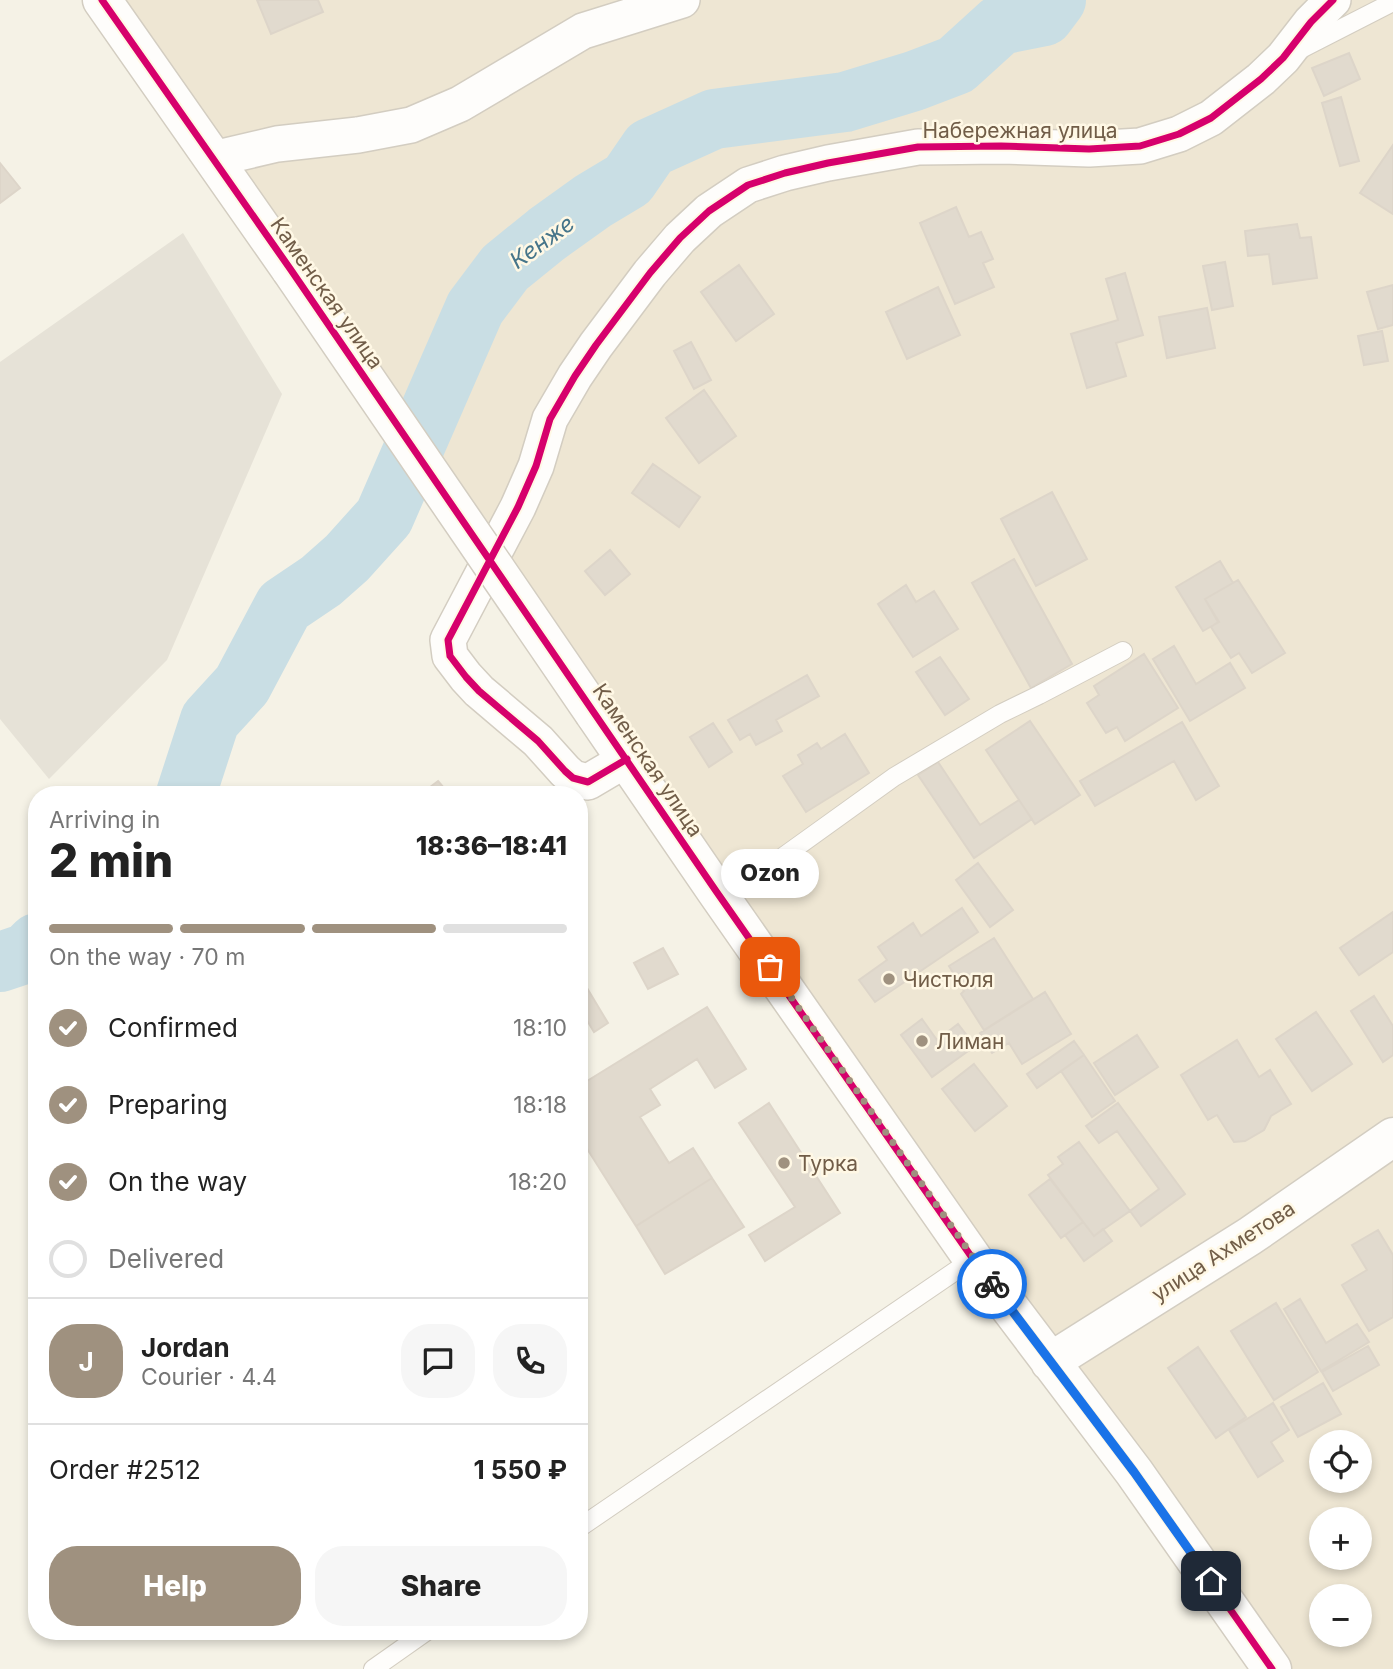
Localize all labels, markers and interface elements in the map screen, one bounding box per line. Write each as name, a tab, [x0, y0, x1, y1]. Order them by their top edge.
street label: Набережная улица	[922, 118, 1118, 143]
water label: Кенже	[504, 209, 580, 275]
street label: Каменская улица	[265, 212, 389, 374]
street label: Каменская улица	[588, 679, 708, 841]
text: Arriving in	[49, 806, 160, 834]
text: 18:36–18:41	[416, 830, 567, 861]
text: 2 min	[49, 832, 173, 888]
callout: Ozon	[721, 848, 819, 897]
text: Ozon	[740, 859, 800, 887]
pin	[740, 937, 800, 997]
text: On the way · 70 m	[49, 943, 245, 971]
icon: bag	[751, 948, 789, 986]
place label: Чистюля	[903, 967, 994, 992]
marker: Чистюля	[881, 971, 897, 987]
icon: check	[49, 1009, 87, 1047]
text: Confirmed	[108, 1012, 238, 1043]
text: 18:10	[513, 1014, 567, 1042]
place label: Лиман	[936, 1029, 1005, 1054]
marker: Лиман	[914, 1033, 930, 1049]
icon: check	[49, 1086, 87, 1124]
text: Preparing	[108, 1089, 228, 1120]
text: 18:18	[513, 1091, 567, 1119]
place label: Турка	[798, 1151, 858, 1176]
marker: Турка	[776, 1155, 792, 1171]
icon: check	[49, 1163, 87, 1201]
text: On the way	[108, 1166, 247, 1197]
text: 18:20	[508, 1168, 567, 1196]
street label: улица Ахметова	[1147, 1195, 1299, 1307]
text: Delivered	[108, 1243, 224, 1274]
courier	[957, 1249, 1027, 1319]
icon: bike	[973, 1265, 1011, 1303]
button: chat	[401, 1324, 475, 1398]
button: phone	[493, 1324, 567, 1398]
text: Jordan	[141, 1332, 230, 1363]
text: J	[78, 1346, 94, 1377]
text: Courier · 4.4	[141, 1363, 277, 1391]
map controls	[1309, 1430, 1372, 1647]
button: locate	[1309, 1430, 1372, 1493]
text: Order #2512	[49, 1454, 201, 1485]
text: 1 550 ₽	[473, 1454, 567, 1485]
button: +	[1309, 1507, 1372, 1570]
button: Help	[49, 1546, 301, 1626]
button: Share	[315, 1546, 567, 1626]
pin	[1181, 1551, 1241, 1611]
icon: home	[1192, 1562, 1230, 1600]
button: −	[1309, 1584, 1372, 1647]

